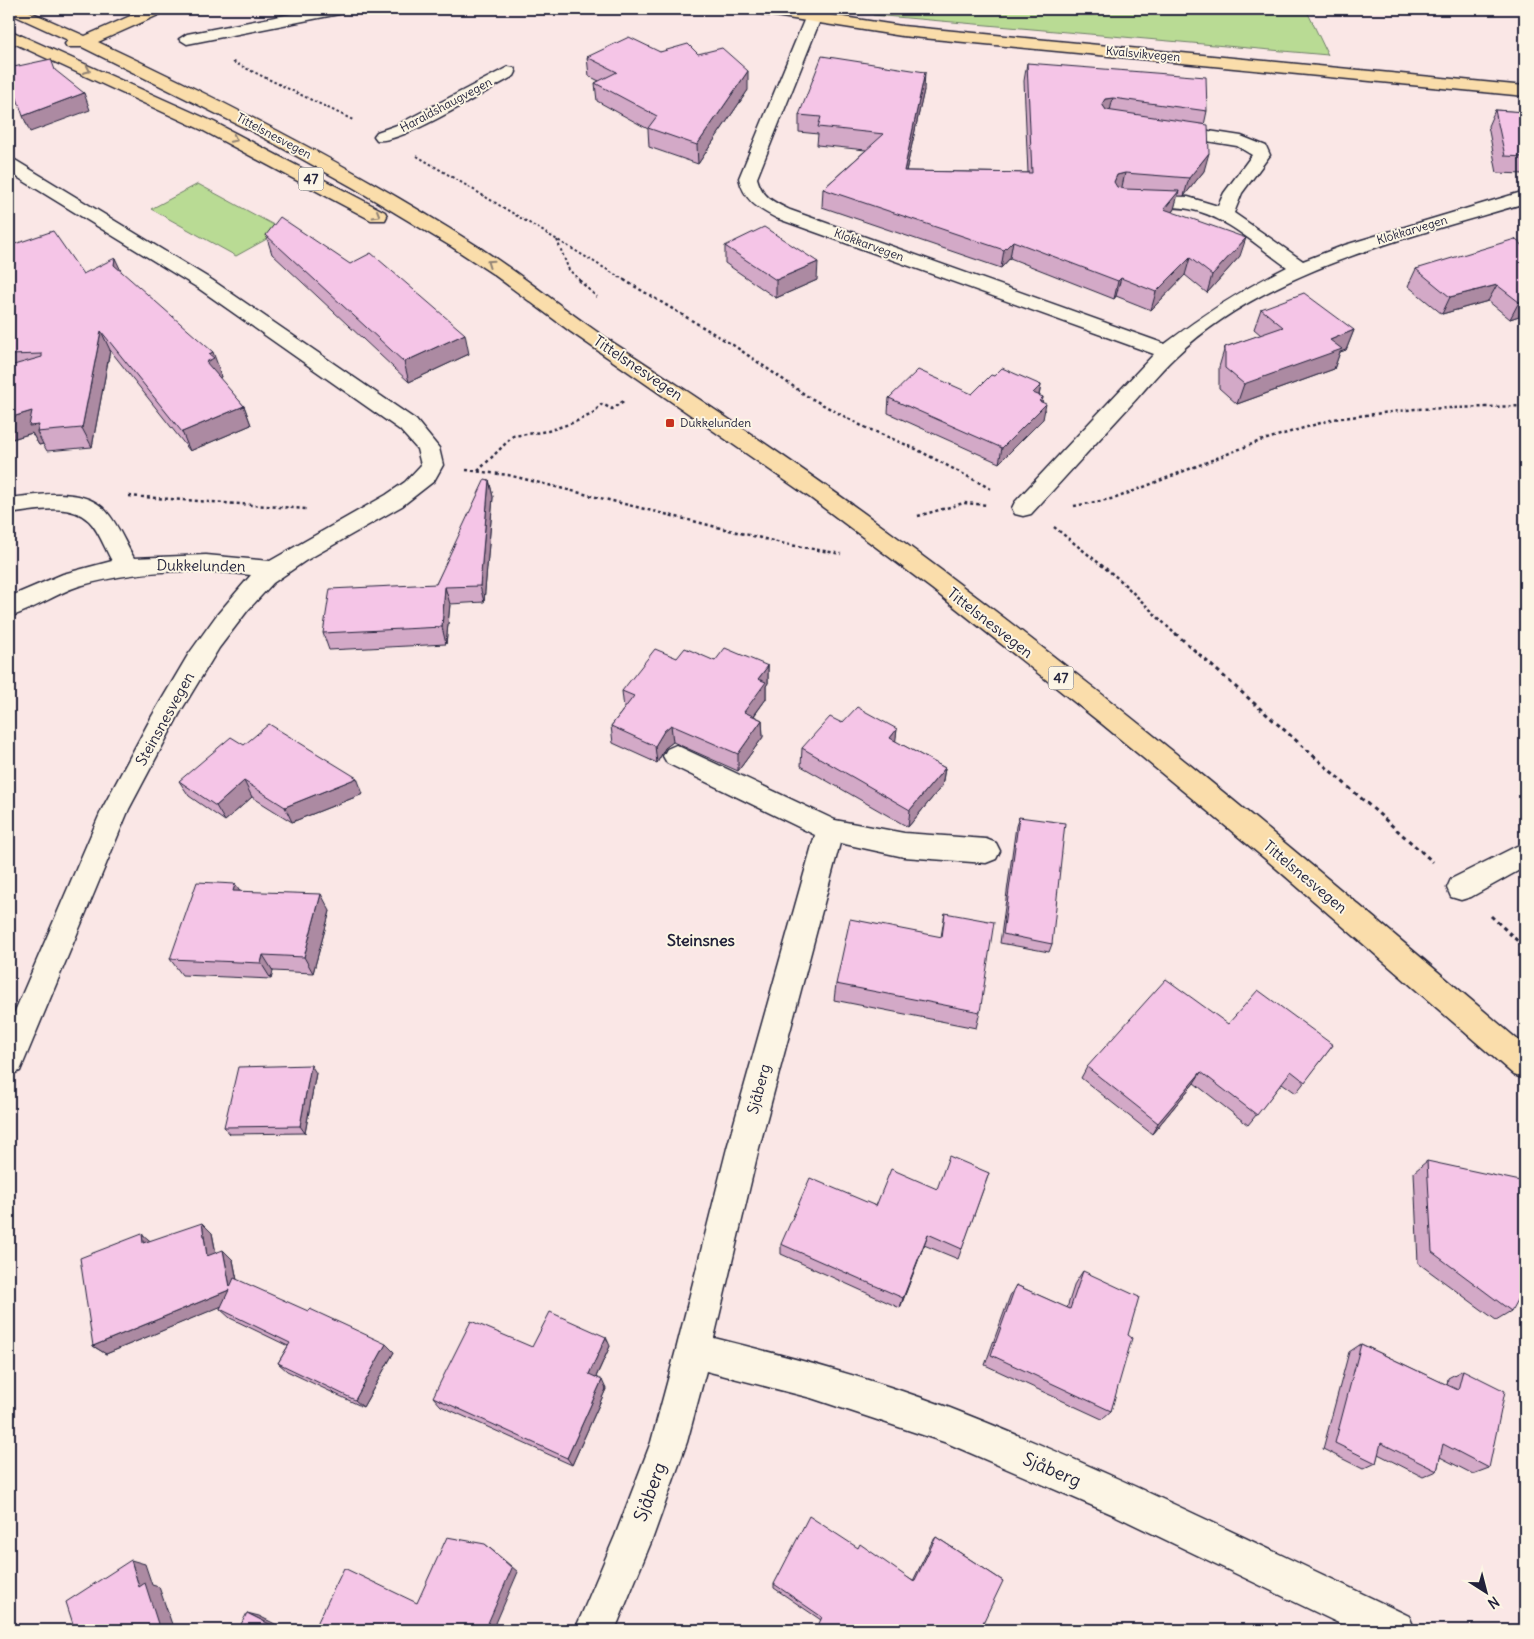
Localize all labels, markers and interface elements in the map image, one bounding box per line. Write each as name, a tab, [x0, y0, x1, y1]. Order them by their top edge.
street label: Kvalsvikvegen	[1105, 43, 1181, 64]
one-way arrow	[82, 63, 91, 74]
street label: Haraldshaugvegen	[397, 74, 494, 135]
street label: Tittelsnesvegen	[234, 109, 314, 162]
one-way arrow	[228, 133, 237, 143]
road number: 47	[298, 168, 324, 190]
one-way arrow	[372, 209, 381, 219]
street label: Klokkarvegen	[1375, 212, 1449, 247]
street label: Klokkarvegen	[832, 225, 906, 264]
one-way arrow	[486, 260, 496, 269]
street label: Tittelsnesvegen	[590, 331, 687, 405]
place label: Dukkelunden	[680, 415, 751, 430]
marker: Dukkelunden	[664, 417, 676, 429]
street label: Dukkelunden	[156, 555, 246, 576]
street label: Tittelsnesvegen	[944, 583, 1037, 662]
road number: 47	[1048, 666, 1074, 690]
street label: Steinsnesvegen	[131, 668, 198, 769]
street label: Tittelsnesvegen	[1260, 836, 1351, 917]
district label: Steinsnes	[667, 930, 735, 950]
street label: Sjåberg	[743, 1062, 774, 1116]
street label: Sjåberg	[1020, 1447, 1085, 1492]
street label: Sjåberg	[628, 1459, 671, 1524]
north arrow	[1462, 1566, 1512, 1616]
text: N	[1484, 1592, 1503, 1613]

